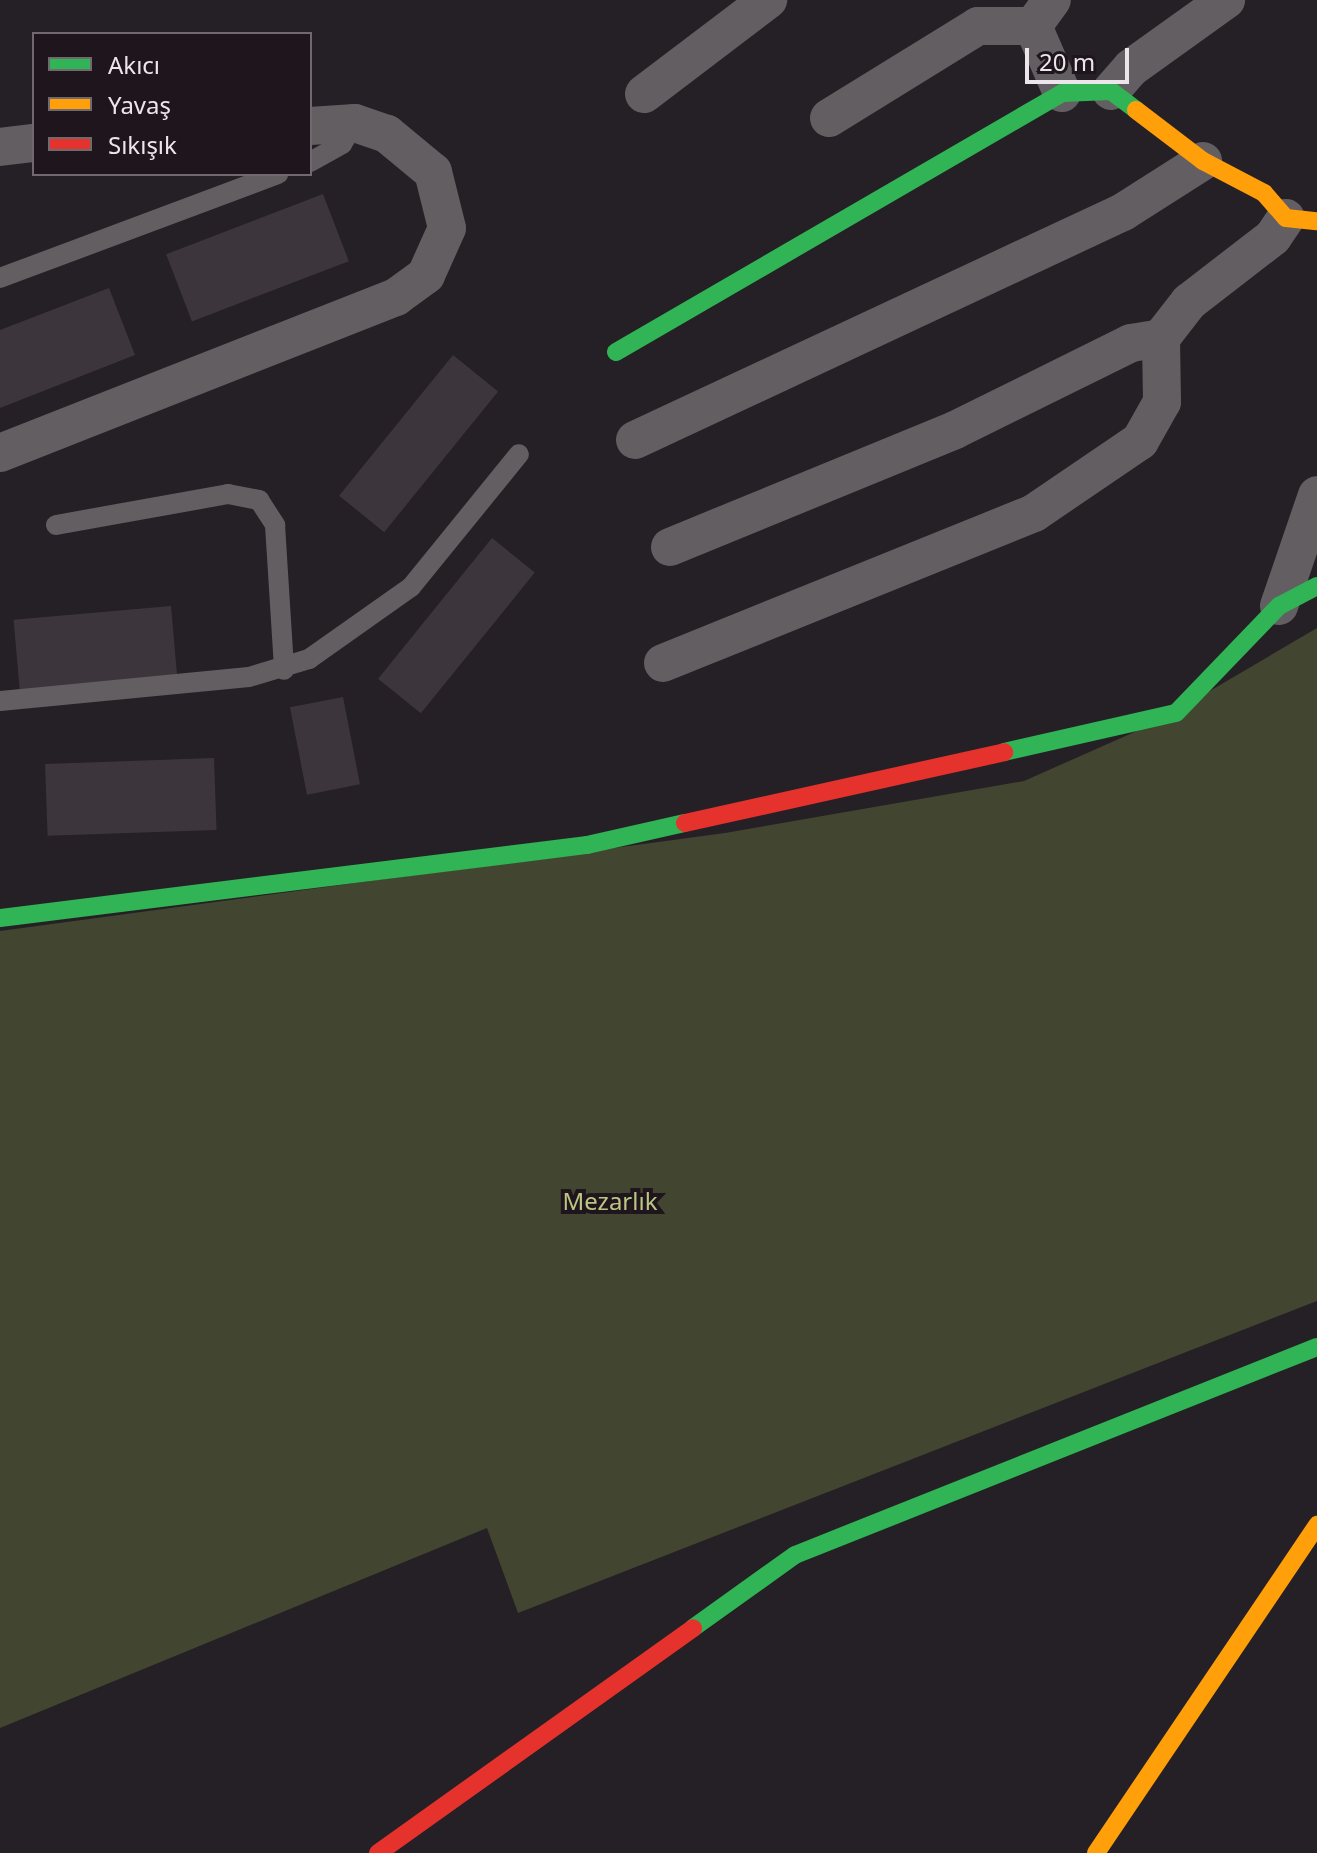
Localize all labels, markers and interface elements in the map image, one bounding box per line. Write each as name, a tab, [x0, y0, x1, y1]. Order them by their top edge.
legend	[32, 32, 312, 176]
scale bar	[1029, 32, 1133, 82]
text: 20 m	[1039, 45, 1095, 78]
text: Akıcı	[108, 48, 160, 81]
text: Yavaş	[108, 88, 171, 121]
text: Sıkışık	[108, 128, 177, 161]
park label: Mezarlık	[563, 1187, 657, 1215]

